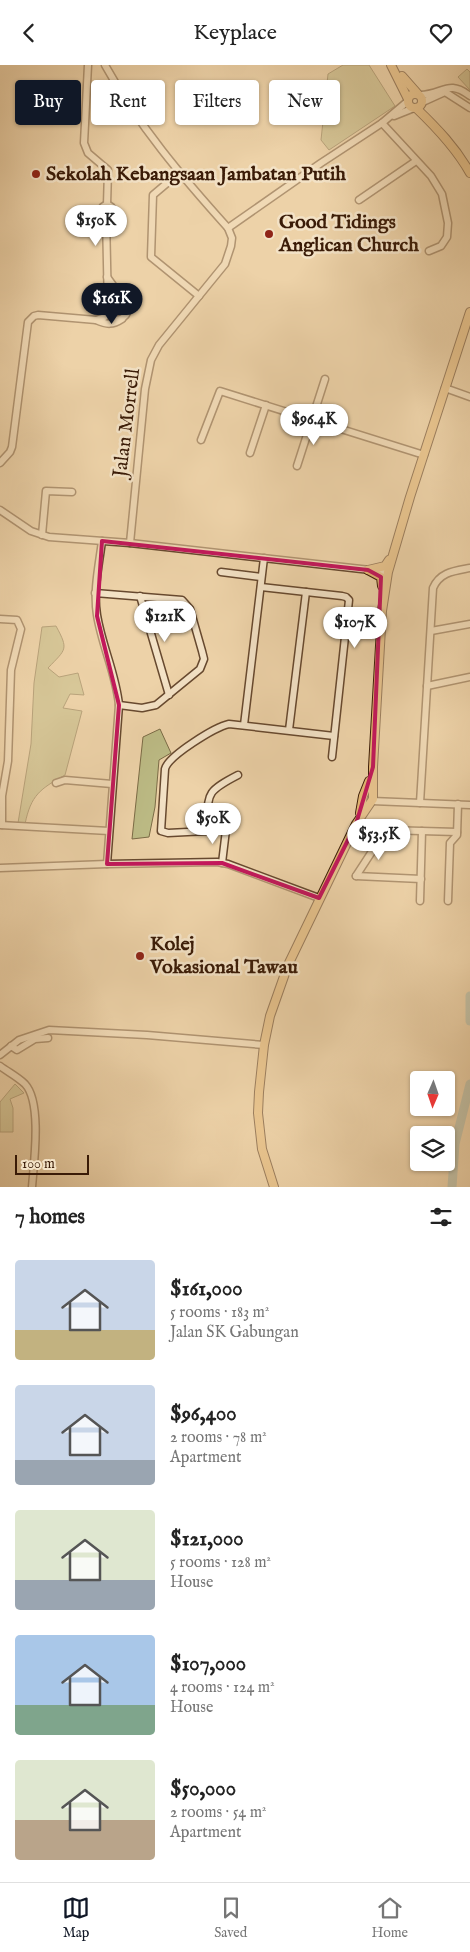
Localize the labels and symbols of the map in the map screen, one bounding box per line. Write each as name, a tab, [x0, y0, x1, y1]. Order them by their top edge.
place label: Sekolah Kebangsaan Jambatan Putih	[46, 162, 346, 187]
marker: Sekolah Kebangsaan Jambatan Putih	[30, 168, 42, 180]
pin: $150K	[61, 205, 131, 247]
place label: Good Tidings Anglican Church	[278, 210, 419, 258]
marker: Good Tidings Anglican Church	[263, 228, 275, 240]
pin: $161K	[77, 283, 147, 325]
street label: Jalan Morrell	[108, 367, 146, 481]
pin: $96.4K	[273, 403, 355, 446]
pin: $121K	[130, 601, 200, 643]
pin: $107K	[320, 607, 390, 649]
pin: $50K	[183, 803, 243, 845]
pin: $53.5K	[338, 819, 420, 861]
place label: Kolej Vokasional Tawau	[149, 932, 298, 980]
marker: Kolej Vokasional Tawau	[134, 950, 146, 962]
north arrow	[410, 1071, 455, 1116]
scale bar	[15, 1152, 89, 1175]

